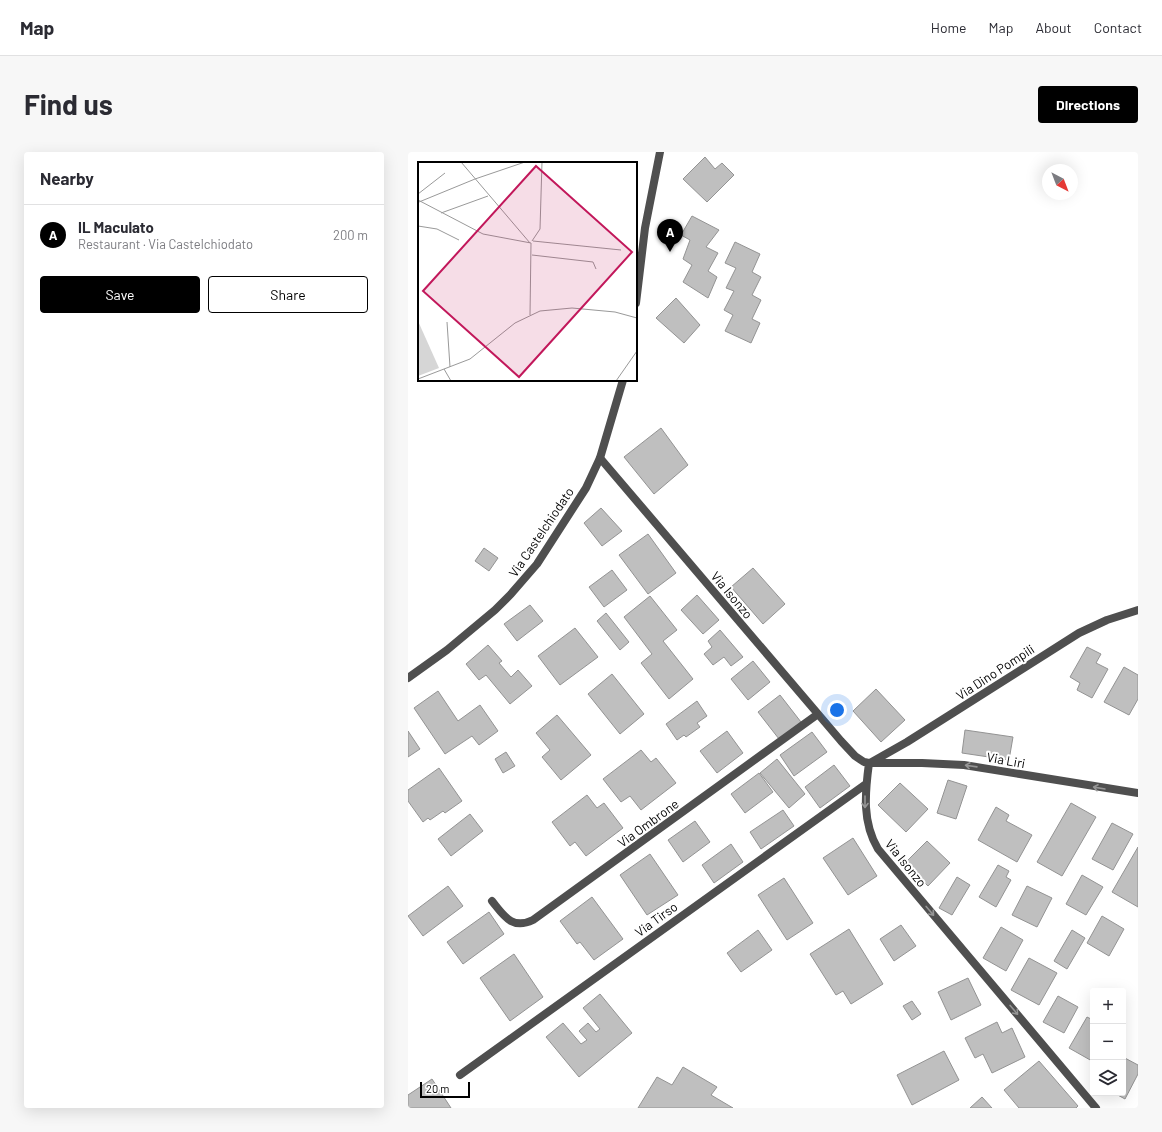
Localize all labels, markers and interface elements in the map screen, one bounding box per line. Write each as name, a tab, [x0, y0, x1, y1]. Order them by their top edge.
text: Map	[20, 16, 54, 39]
text: Home	[931, 19, 967, 36]
text: Map	[989, 19, 1013, 36]
text: About	[1035, 19, 1072, 36]
text: Contact	[1094, 19, 1142, 36]
button: Directions	[1038, 86, 1138, 123]
text: Find us	[24, 87, 113, 121]
inset map	[418, 162, 637, 381]
north arrow	[1042, 164, 1078, 200]
text: Nearby	[40, 168, 94, 188]
text: IL Maculato	[78, 218, 154, 236]
pin: A	[657, 219, 683, 252]
text: A	[49, 227, 57, 243]
text: 200 m	[333, 227, 368, 243]
text: Restaurant · Via Castelchiodato	[78, 236, 253, 252]
button: Save	[40, 276, 200, 313]
button: Share	[208, 276, 368, 313]
street label: Via Castelchiodato	[505, 484, 577, 580]
street label: Via Isonzo	[708, 568, 756, 622]
street label: Via Dino Pompili	[953, 641, 1037, 703]
your location	[827, 700, 847, 720]
street label: Via Liri	[985, 749, 1027, 771]
one-way arrow	[965, 762, 978, 770]
one-way arrow	[1093, 784, 1106, 792]
street label: Via Ombrone	[614, 795, 682, 851]
one-way arrow	[861, 795, 869, 808]
street label: Via Isonzo	[882, 836, 930, 890]
street label: Via Tirso	[632, 898, 680, 940]
one-way arrow	[925, 906, 934, 916]
map controls	[1090, 988, 1126, 1096]
button: +	[1090, 988, 1126, 1024]
one-way arrow	[1009, 1005, 1018, 1015]
button: −	[1090, 1024, 1126, 1060]
button: layers	[1090, 1060, 1126, 1096]
scale bar	[420, 1080, 470, 1099]
text: 20 m	[426, 1082, 449, 1095]

